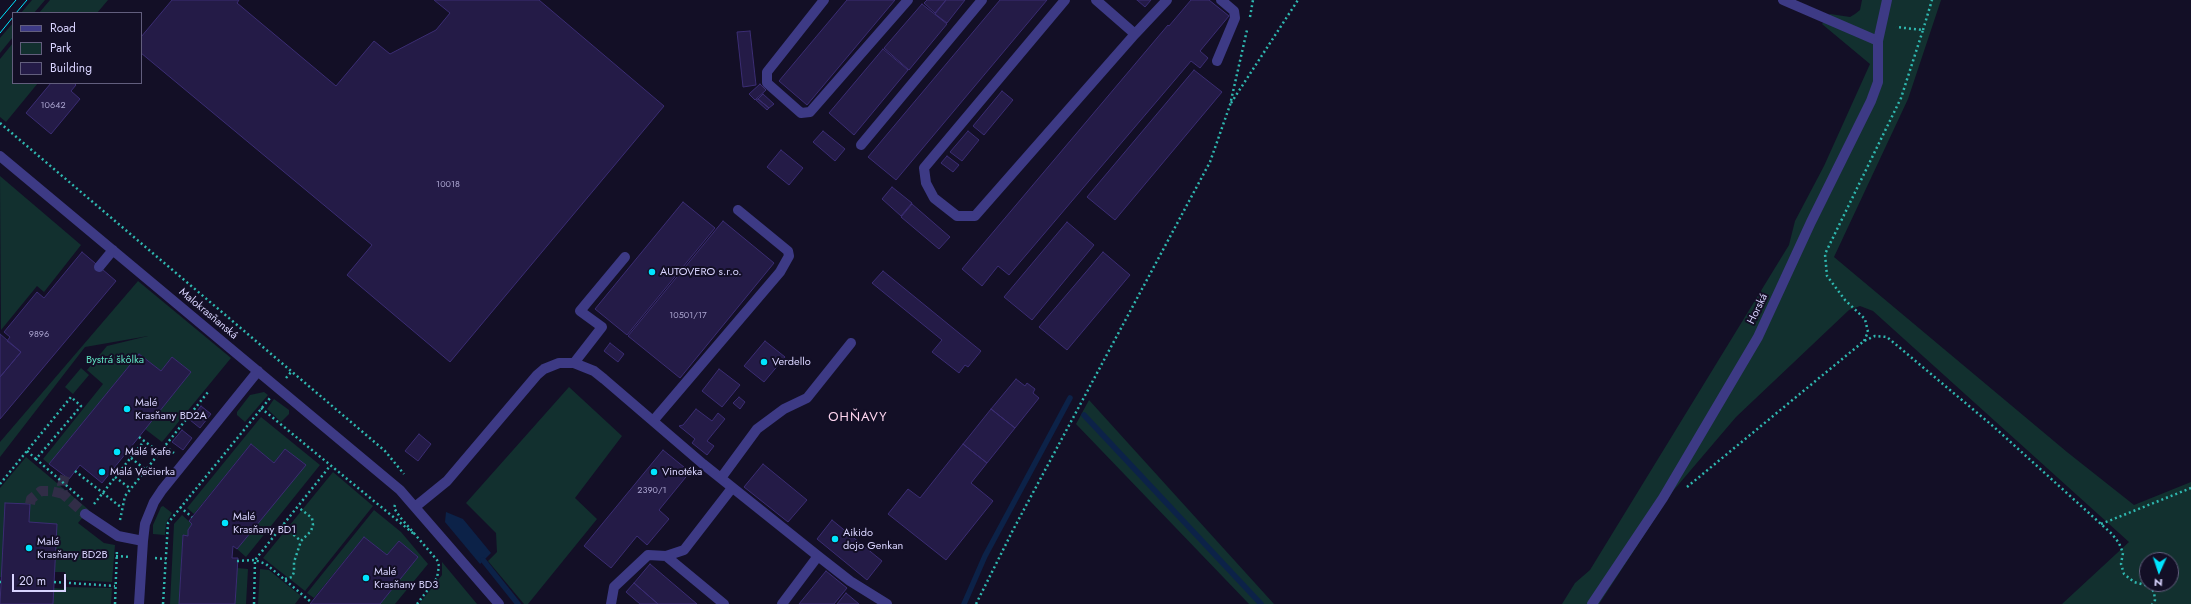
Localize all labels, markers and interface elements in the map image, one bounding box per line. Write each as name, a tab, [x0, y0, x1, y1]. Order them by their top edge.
legend	[12, 12, 142, 84]
text: Road	[50, 19, 76, 37]
text: Park	[50, 39, 71, 57]
text: Building	[50, 59, 92, 77]
house number: 10642	[40, 101, 66, 111]
house number: 10018	[436, 180, 460, 190]
place label: AUTOVERO s.r.o.	[660, 265, 741, 279]
marker: AUTOVERO s.r.o.	[647, 267, 657, 277]
street label: Malokrasňanská	[176, 286, 240, 342]
street label: Horská	[1745, 292, 1771, 326]
house number: 10501/17	[669, 311, 707, 321]
house number: 9896	[29, 330, 49, 340]
park label: Bystrá škôlka	[86, 353, 144, 367]
place label: Verdello	[772, 355, 811, 369]
marker: Verdello	[759, 357, 769, 367]
place label: Malé Krasňany BD2A	[135, 396, 207, 422]
marker: Malé Krasňany BD2A	[122, 404, 132, 414]
district label: OHŇAVY	[828, 410, 888, 426]
place label: Malé Kafe	[125, 445, 171, 459]
marker: Malé Kafe	[112, 447, 122, 457]
place label: Malá Večierka	[110, 465, 175, 479]
place label: Vinotéka	[662, 465, 702, 479]
marker: Malá Večierka	[97, 467, 107, 477]
marker: Vinotéka	[649, 467, 659, 477]
house number: 2390/1	[637, 486, 667, 496]
place label: Malé Krasňany BD1	[233, 510, 296, 536]
marker: Malé Krasňany BD1	[220, 518, 230, 528]
place label: Aikido dojo Genkan	[843, 526, 903, 552]
marker: Aikido dojo Genkan	[830, 534, 840, 544]
place label: Malé Krasňany BD2B	[37, 535, 108, 561]
marker: Malé Krasňany BD2B	[24, 543, 34, 553]
north arrow	[2139, 552, 2179, 592]
place label: Malé Krasňany BD3	[374, 565, 438, 591]
scale bar	[14, 566, 68, 592]
text: 20 m	[19, 572, 46, 590]
marker: Malé Krasňany BD3	[361, 573, 371, 583]
text: N	[2154, 575, 2163, 591]

